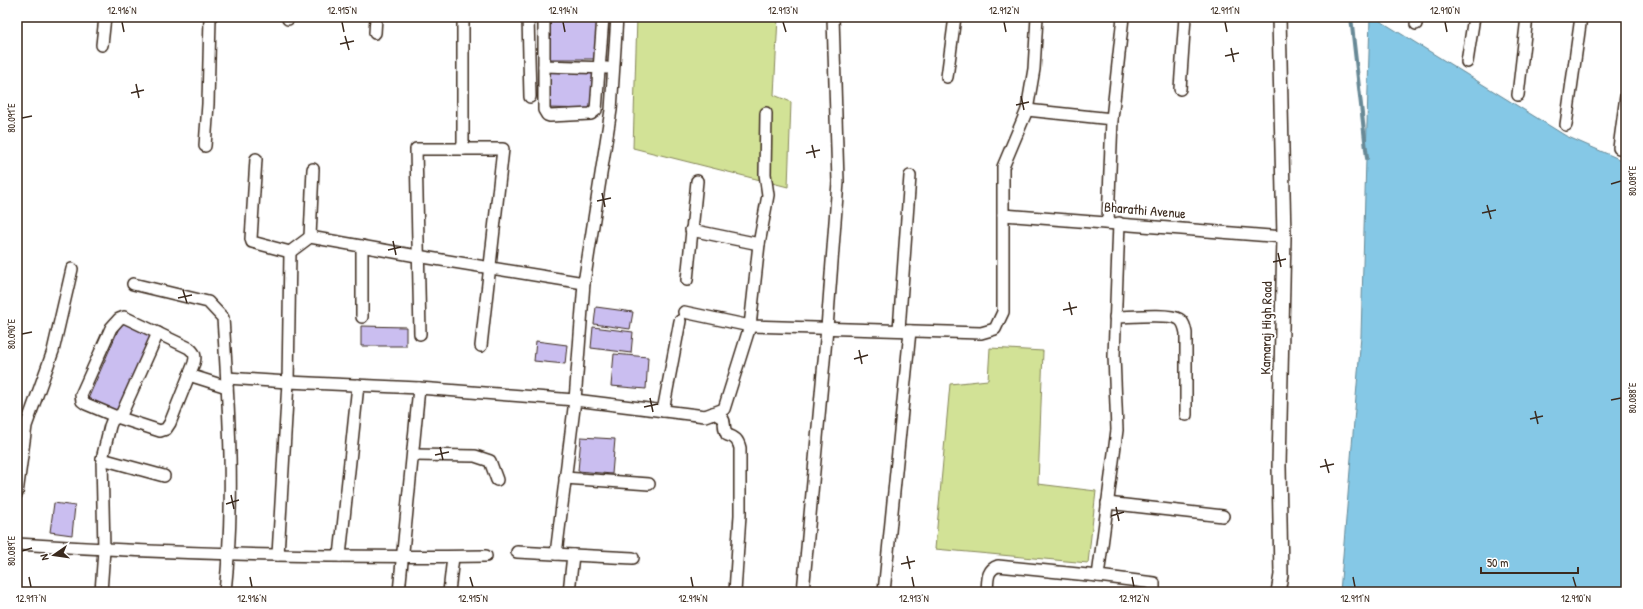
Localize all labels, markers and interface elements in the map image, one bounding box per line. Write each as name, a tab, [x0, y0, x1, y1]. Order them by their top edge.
text: 12.916°N	[107, 4, 137, 17]
text: 12.915°N	[327, 4, 357, 17]
text: 12.914°N	[548, 4, 578, 17]
text: 12.913°N	[768, 4, 798, 17]
text: 12.912°N	[989, 4, 1019, 17]
text: 12.911°N	[1210, 4, 1240, 17]
text: 12.910°N	[1430, 4, 1460, 17]
text: 80.091°E	[5, 103, 18, 133]
text: 80.089°E	[1626, 165, 1639, 196]
street label: Bharathi Avenue	[1103, 196, 1187, 223]
street label: Kamaraj High Road	[1255, 281, 1277, 375]
text: 80.090°E	[5, 318, 18, 349]
text: 80.088°E	[1626, 382, 1639, 413]
text: 80.089°E	[5, 535, 18, 566]
north arrow	[34, 535, 74, 575]
scale bar	[1481, 549, 1578, 575]
text: N	[37, 553, 52, 562]
text: 50 m	[1487, 554, 1508, 571]
text: 12.917°N	[16, 592, 46, 605]
text: 12.916°N	[237, 592, 267, 605]
text: 12.915°N	[458, 592, 488, 605]
text: 12.914°N	[678, 592, 708, 605]
text: 12.913°N	[899, 592, 929, 605]
text: 12.912°N	[1119, 592, 1149, 605]
text: 12.911°N	[1340, 592, 1370, 605]
text: 12.910°N	[1561, 592, 1591, 605]

